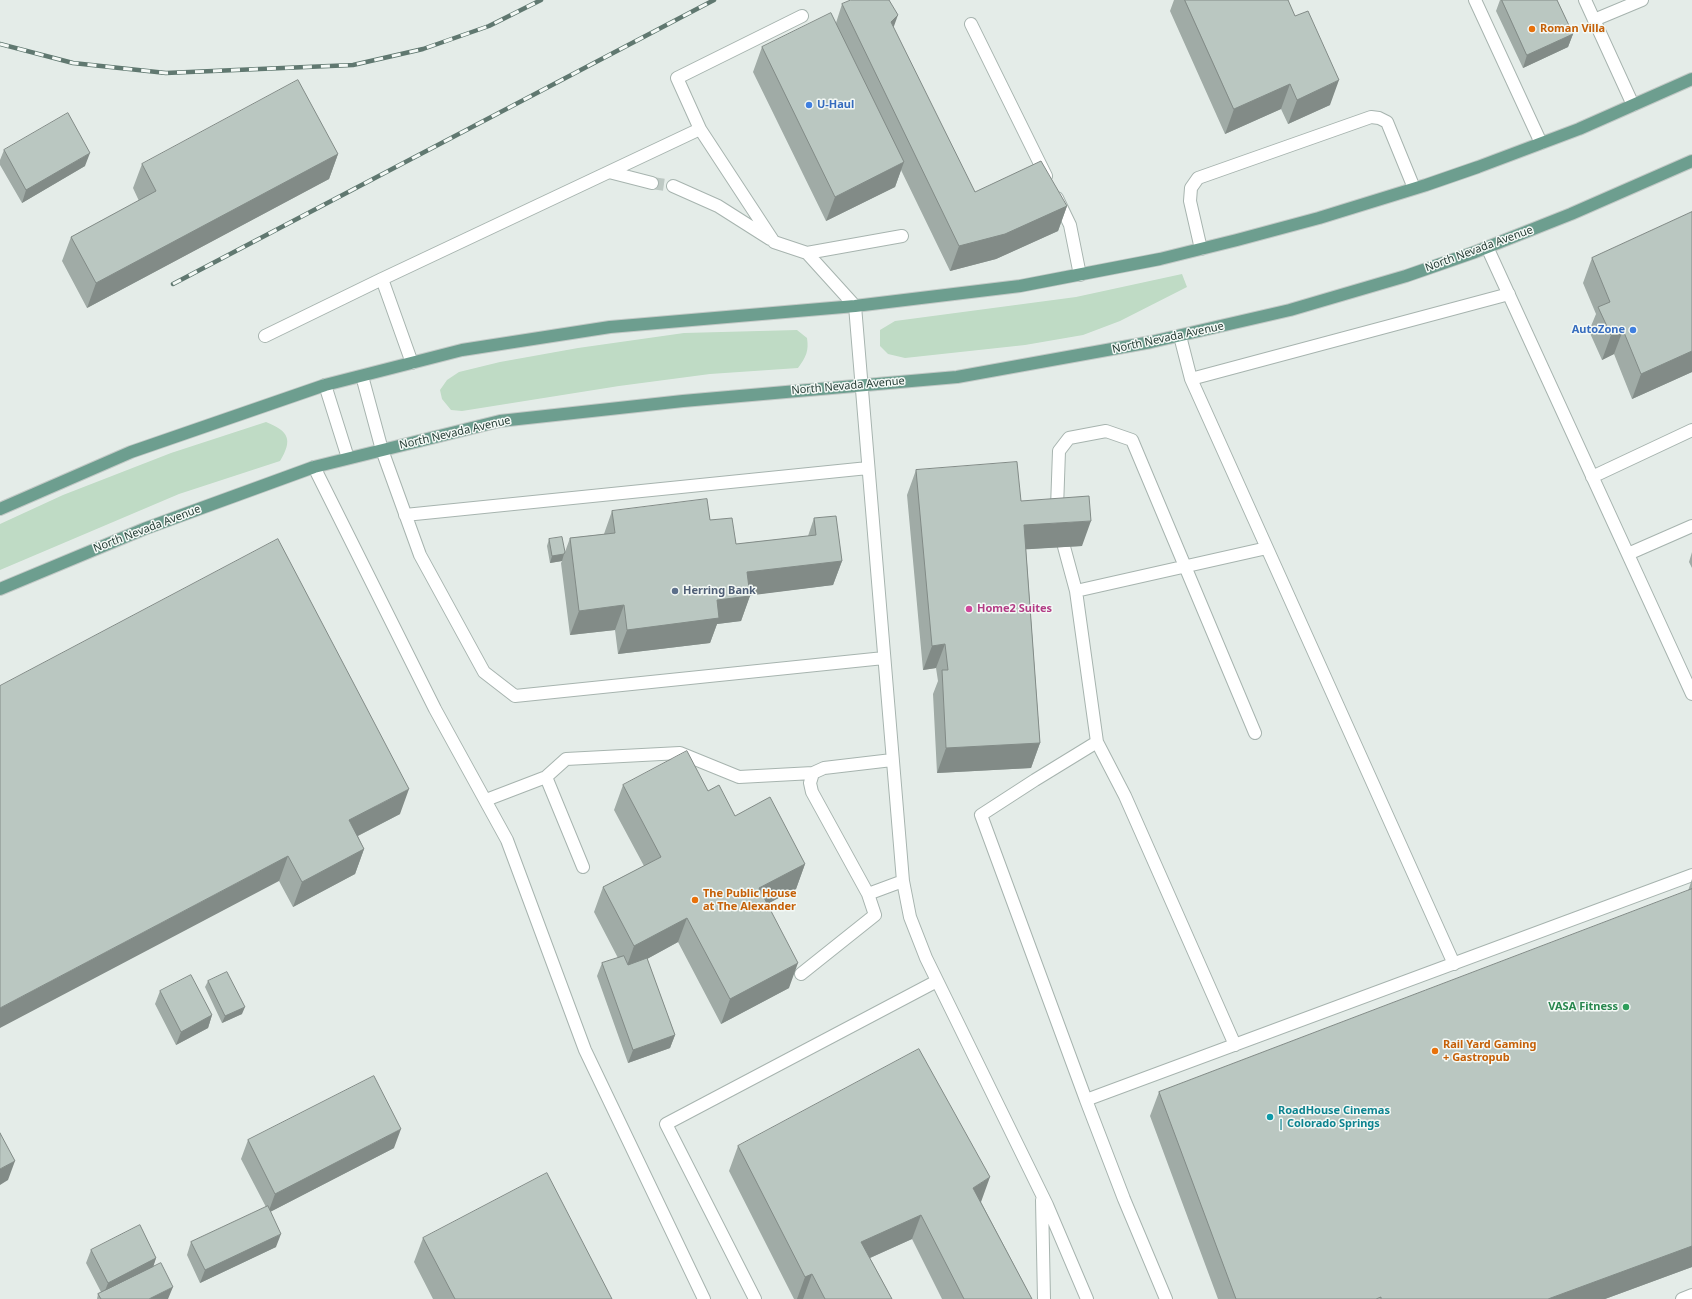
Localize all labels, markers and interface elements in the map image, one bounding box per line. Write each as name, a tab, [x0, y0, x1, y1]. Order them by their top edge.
place label: Roman Villa	[1540, 22, 1605, 36]
marker: Roman Villa	[1527, 24, 1537, 34]
place label: U-Haul	[817, 98, 854, 112]
marker: U-Haul	[804, 100, 814, 110]
street label: North Nevada Avenue	[1423, 223, 1535, 275]
street label: North Nevada Avenue	[1111, 320, 1225, 356]
place label: AutoZone	[1572, 323, 1625, 337]
marker: AutoZone	[1628, 325, 1638, 335]
street label: North Nevada Avenue	[791, 374, 905, 398]
street label: North Nevada Avenue	[398, 414, 512, 452]
street label: North Nevada Avenue	[92, 502, 202, 556]
place label: Herring Bank	[683, 584, 756, 598]
marker: Herring Bank	[670, 586, 680, 596]
place label: Home2 Suites	[977, 602, 1052, 616]
marker: Home2 Suites	[964, 604, 974, 614]
place label: The Public House at The Alexander	[703, 887, 796, 913]
marker: The Public House at The Alexander	[690, 895, 700, 905]
place label: VASA Fitness	[1548, 1000, 1618, 1014]
marker: VASA Fitness	[1621, 1002, 1631, 1012]
place label: Rail Yard Gaming + Gastropub	[1443, 1038, 1536, 1064]
marker: Rail Yard Gaming + Gastropub	[1430, 1046, 1440, 1056]
place label: RoadHouse Cinemas | Colorado Springs	[1278, 1104, 1390, 1130]
marker: RoadHouse Cinemas | Colorado Springs	[1265, 1112, 1275, 1122]

